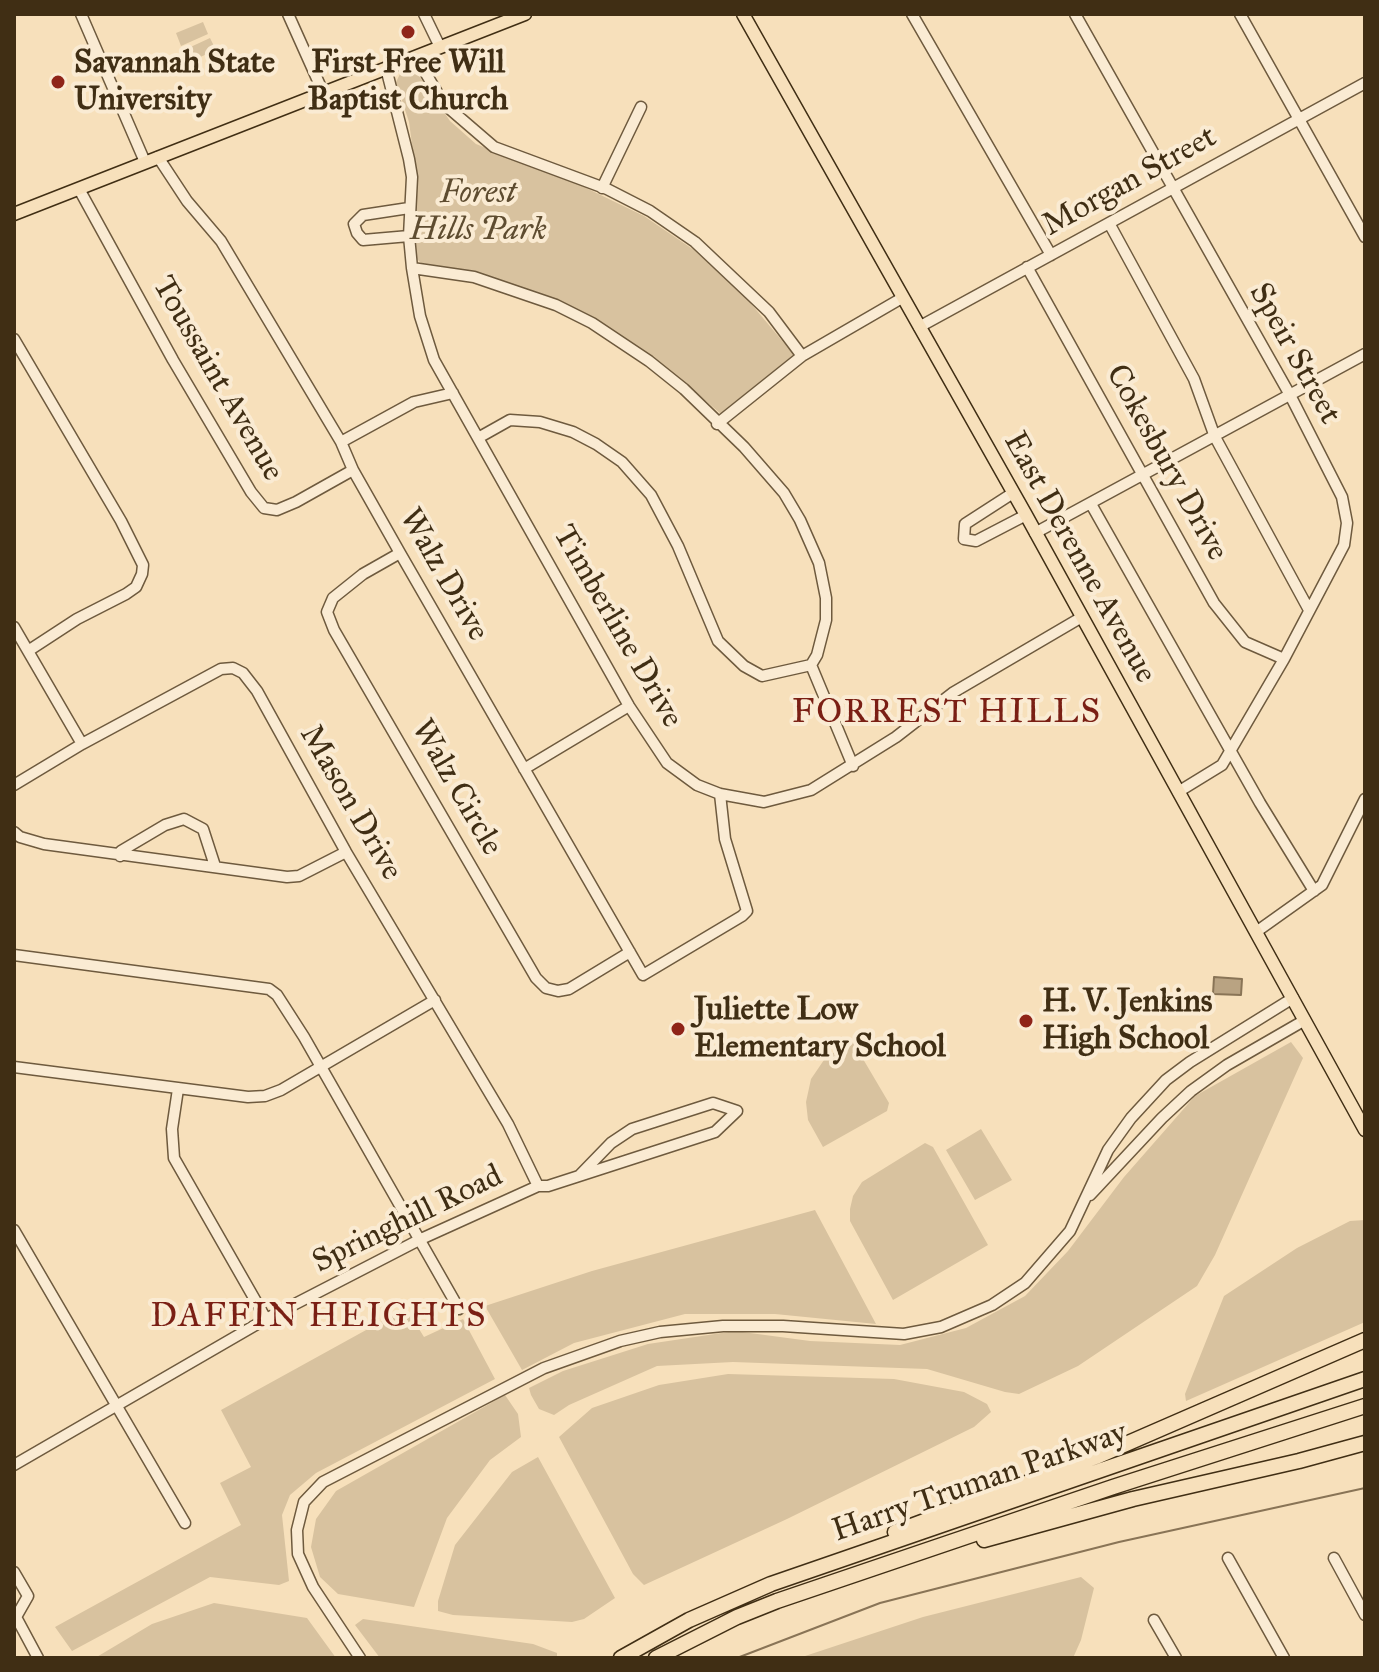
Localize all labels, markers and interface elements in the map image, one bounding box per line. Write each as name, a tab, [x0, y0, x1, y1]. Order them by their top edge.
marker: First Free Will Baptist Church	[399, 23, 417, 41]
place label: Savannah State University	[74, 45, 275, 120]
place label: First Free Will Baptist Church	[308, 45, 508, 120]
marker: Savannah State University	[49, 73, 67, 91]
street label: Morgan Street	[1036, 118, 1224, 246]
park label: Forest Hills Park	[409, 175, 547, 250]
street label: Toussaint Avenue	[143, 270, 291, 488]
street label: Speir Street	[1240, 277, 1348, 431]
street label: Cokesbury Drive	[1096, 358, 1236, 568]
street label: East Derenne Avenue	[994, 426, 1164, 690]
street label: Walz Drive	[390, 502, 496, 648]
street label: Timberline Drive	[544, 519, 690, 735]
district label: FORREST HILLS	[792, 694, 1102, 734]
street label: Walz Circle	[402, 713, 510, 863]
street label: Mason Drive	[290, 719, 410, 887]
place label: H. V. Jenkins High School	[1042, 984, 1212, 1059]
place label: Juliette Low Elementary School	[694, 992, 946, 1067]
marker: H. V. Jenkins High School	[1017, 1012, 1035, 1030]
marker: Juliette Low Elementary School	[669, 1020, 687, 1038]
street label: Springhill Road	[307, 1158, 509, 1282]
district label: DAFFIN HEIGHTS	[150, 1298, 488, 1338]
street label: Harry Truman Parkway	[828, 1415, 1132, 1551]

